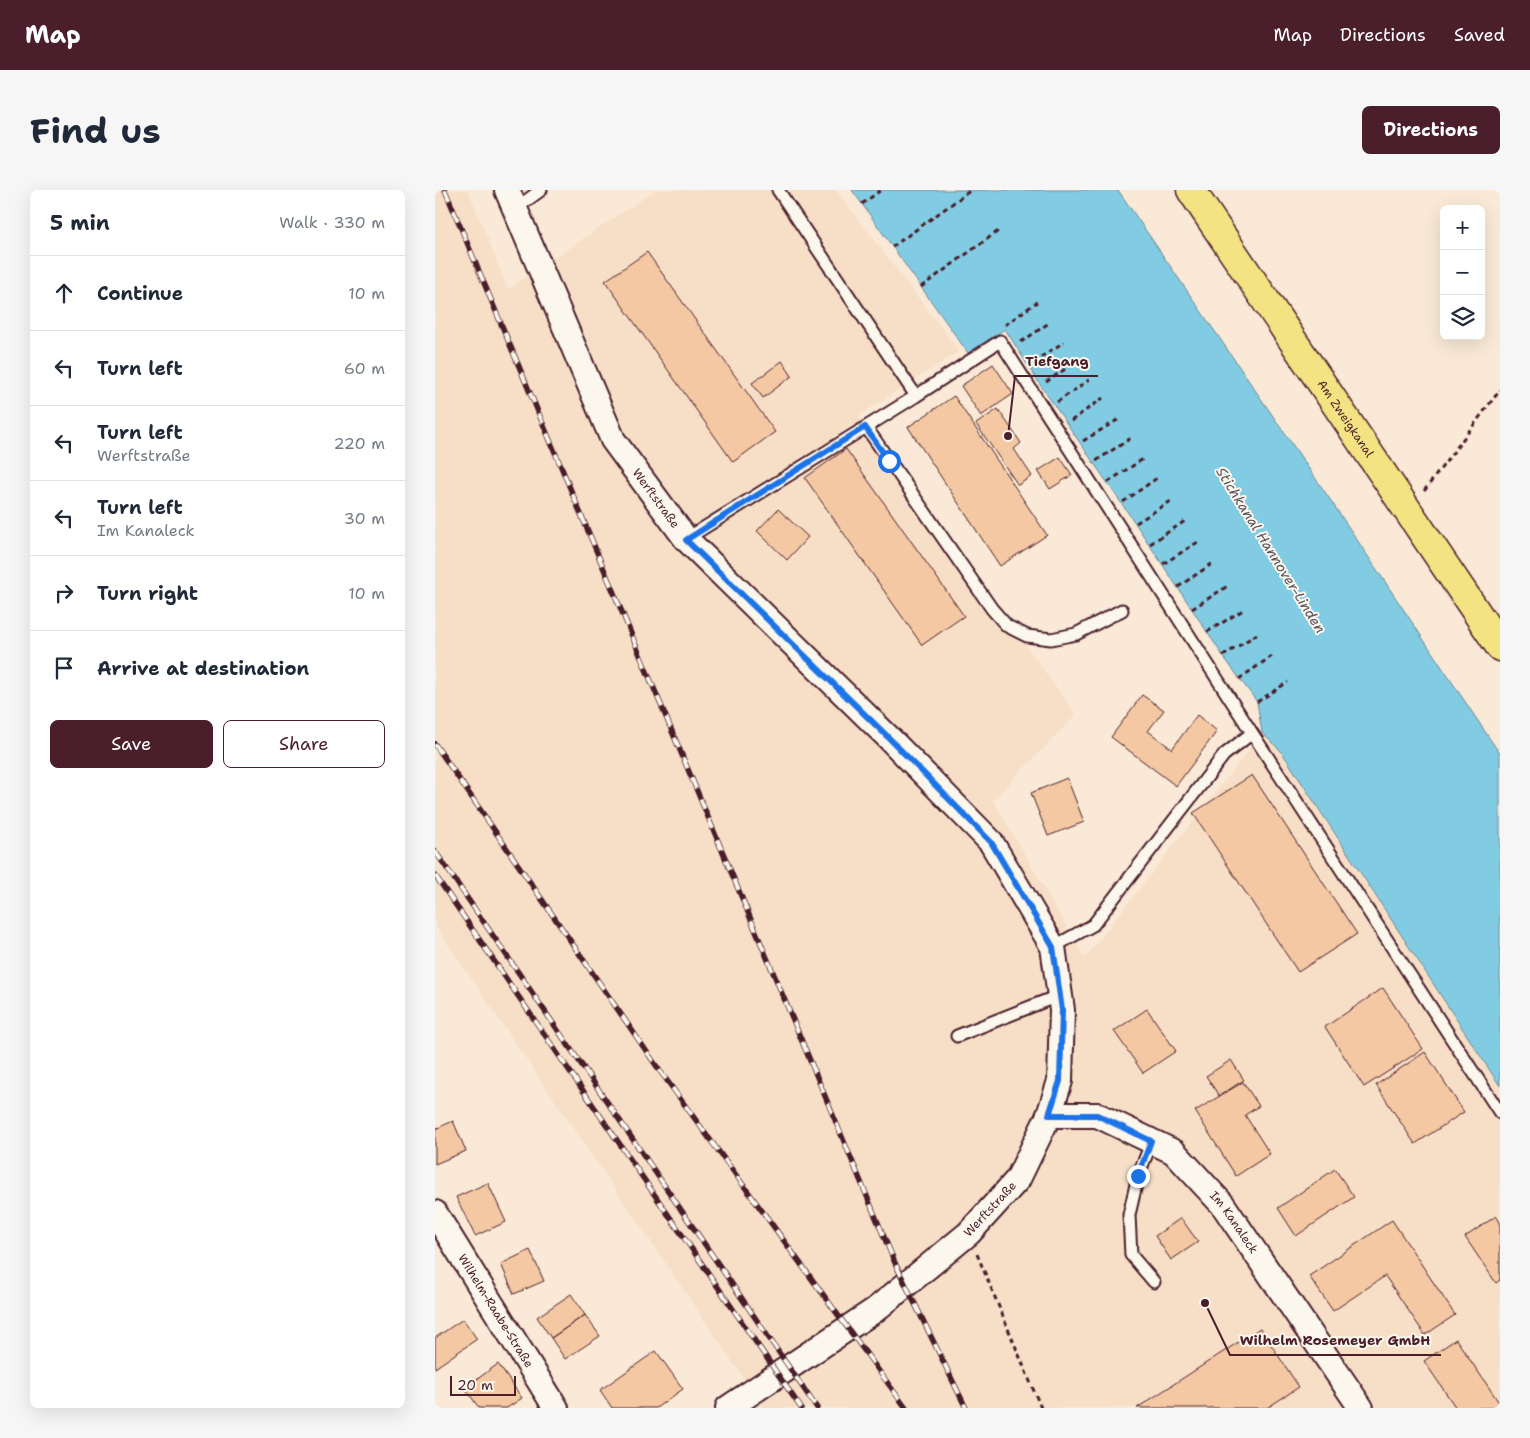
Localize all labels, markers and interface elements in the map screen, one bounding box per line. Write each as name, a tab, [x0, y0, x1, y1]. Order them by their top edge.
text: Map	[25, 19, 81, 51]
text: Map	[1274, 23, 1312, 47]
text: Directions	[1340, 23, 1426, 47]
text: Saved	[1454, 23, 1505, 47]
button: Directions	[1362, 106, 1500, 154]
text: Find us	[30, 107, 161, 154]
map controls	[1440, 205, 1485, 340]
button: +	[1440, 205, 1485, 250]
text: 5 min	[50, 209, 110, 237]
text: Walk · 330 m	[279, 212, 385, 233]
button: −	[1440, 250, 1485, 295]
icon: ahead	[50, 279, 78, 307]
text: Continue	[97, 281, 183, 306]
text: 10 m	[348, 283, 385, 304]
button: layers	[1440, 295, 1485, 340]
callout: Tiefgang	[1015, 347, 1098, 376]
text: Tiefgang	[1025, 352, 1089, 370]
icon: left	[50, 354, 78, 382]
text: Turn left	[97, 356, 183, 381]
text: 60 m	[344, 358, 385, 379]
street label: Am Zweigkanal	[1314, 377, 1378, 461]
text: Turn left	[97, 420, 183, 445]
icon: left	[50, 429, 78, 457]
text: 220 m	[333, 433, 385, 454]
text: Werftstraße	[97, 445, 191, 466]
route start	[878, 450, 901, 473]
water label: Stichkanal Hannover-Linden	[1212, 464, 1330, 636]
street label: Werftstraße	[629, 465, 683, 532]
text: Turn left	[97, 495, 183, 520]
icon: left	[50, 504, 78, 532]
text: 30 m	[344, 508, 385, 529]
text: Im Kanaleck	[97, 520, 195, 541]
icon: right	[50, 579, 78, 607]
text: Turn right	[97, 581, 198, 606]
text: 10 m	[348, 583, 385, 604]
icon: arrive	[50, 654, 78, 682]
text: Arrive at destination	[97, 656, 309, 681]
button: Save	[50, 720, 213, 768]
button: Share	[223, 720, 385, 768]
route end	[1127, 1165, 1150, 1188]
street label: Werftstraße	[960, 1178, 1020, 1240]
street label: Im Kanaleck	[1206, 1188, 1262, 1257]
street label: Wilhelm-Raabe-Straße	[454, 1251, 537, 1371]
callout: Wilhelm Rosemeyer GmbH	[1230, 1326, 1441, 1355]
text: Wilhelm Rosemeyer GmbH	[1240, 1331, 1430, 1349]
scale bar	[450, 1373, 516, 1396]
text: 20 m	[457, 1376, 493, 1394]

